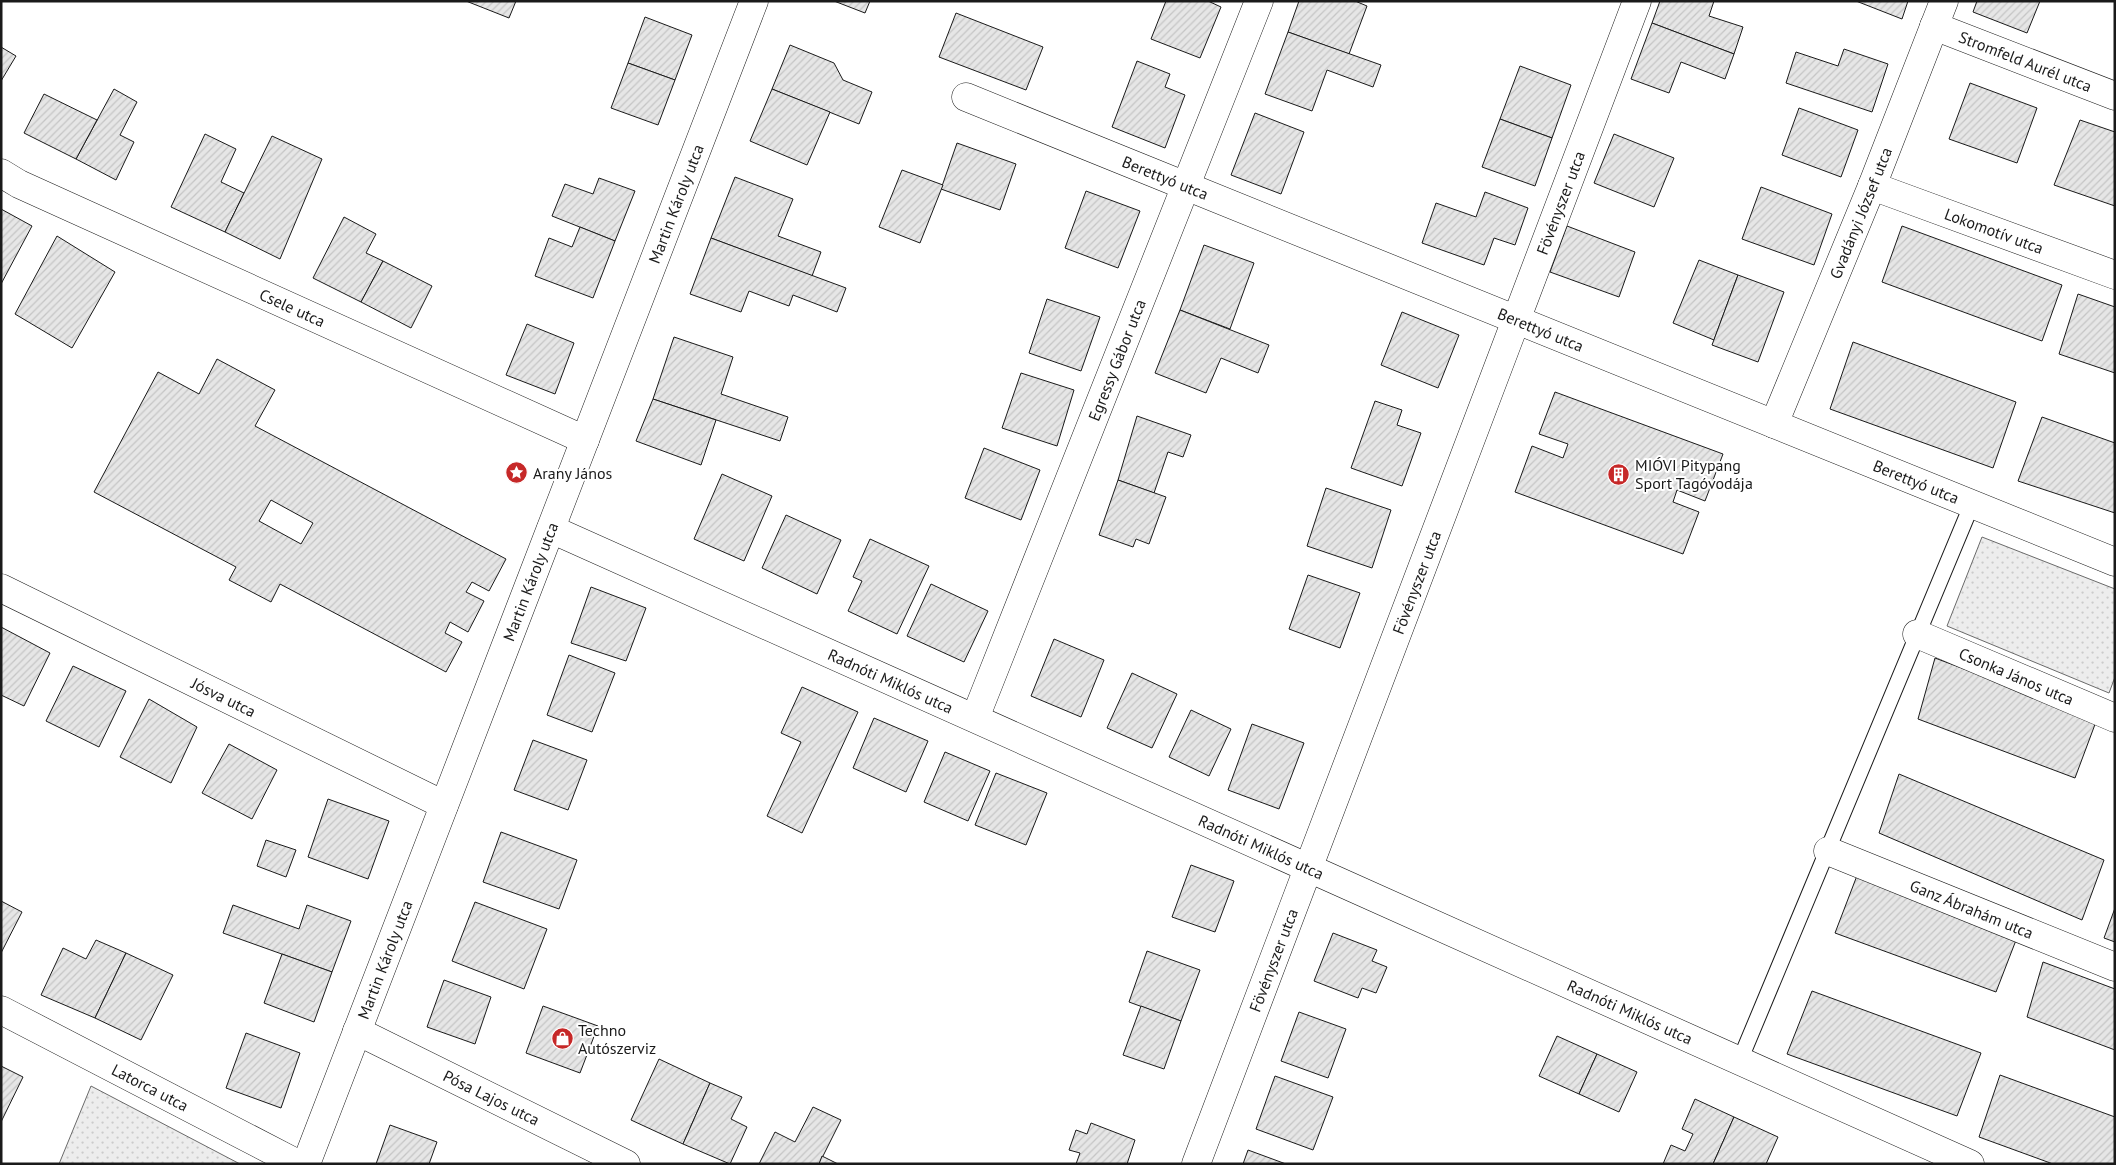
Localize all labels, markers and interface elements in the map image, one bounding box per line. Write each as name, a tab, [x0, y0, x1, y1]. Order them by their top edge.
street label: Stromfeld Aurél utca	[1956, 27, 2095, 96]
street label: Martin Károly utca	[644, 141, 708, 266]
street label: Gvadányi József utca	[1825, 144, 1896, 282]
street label: Fövényszer utca	[1532, 148, 1589, 257]
street label: Berettyó utca	[1119, 151, 1211, 204]
street label: Lokomotív utca	[1942, 203, 2046, 258]
street label: Csele utca	[256, 284, 328, 331]
street label: Egressy Gábor utca	[1084, 296, 1150, 424]
street label: Berettyó utca	[1495, 303, 1587, 356]
place label: MIÓVI Pitypang Sport Tagóvodája	[1635, 455, 1753, 493]
street label: Berettyó utca	[1870, 455, 1962, 508]
place icon: Arany János	[505, 461, 529, 485]
building icon: MIÓVI Pitypang Sport Tagóvodája	[1607, 462, 1631, 486]
place label: Arany János	[533, 463, 613, 483]
street label: Martin Károly utca	[498, 519, 562, 644]
street label: Fövényszer utca	[1388, 528, 1445, 637]
street label: Csonka János utca	[1956, 643, 2077, 709]
street label: Radnóti Miklós utca	[825, 644, 956, 718]
street label: Jósva utca	[187, 673, 259, 721]
street label: Radnóti Miklós utca	[1195, 810, 1327, 884]
street label: Ganz Ábrahám utca	[1907, 875, 2036, 943]
street label: Martin Károly utca	[353, 897, 417, 1022]
street label: Fövényszer utca	[1245, 906, 1302, 1015]
street label: Radnóti Miklós utca	[1564, 975, 1696, 1049]
place label: Techno Autószerviz	[578, 1020, 656, 1058]
shop icon: Techno Autószerviz	[550, 1027, 574, 1051]
street label: Latorca utca	[108, 1059, 192, 1115]
street label: Pósa Lajos utca	[440, 1065, 543, 1130]

